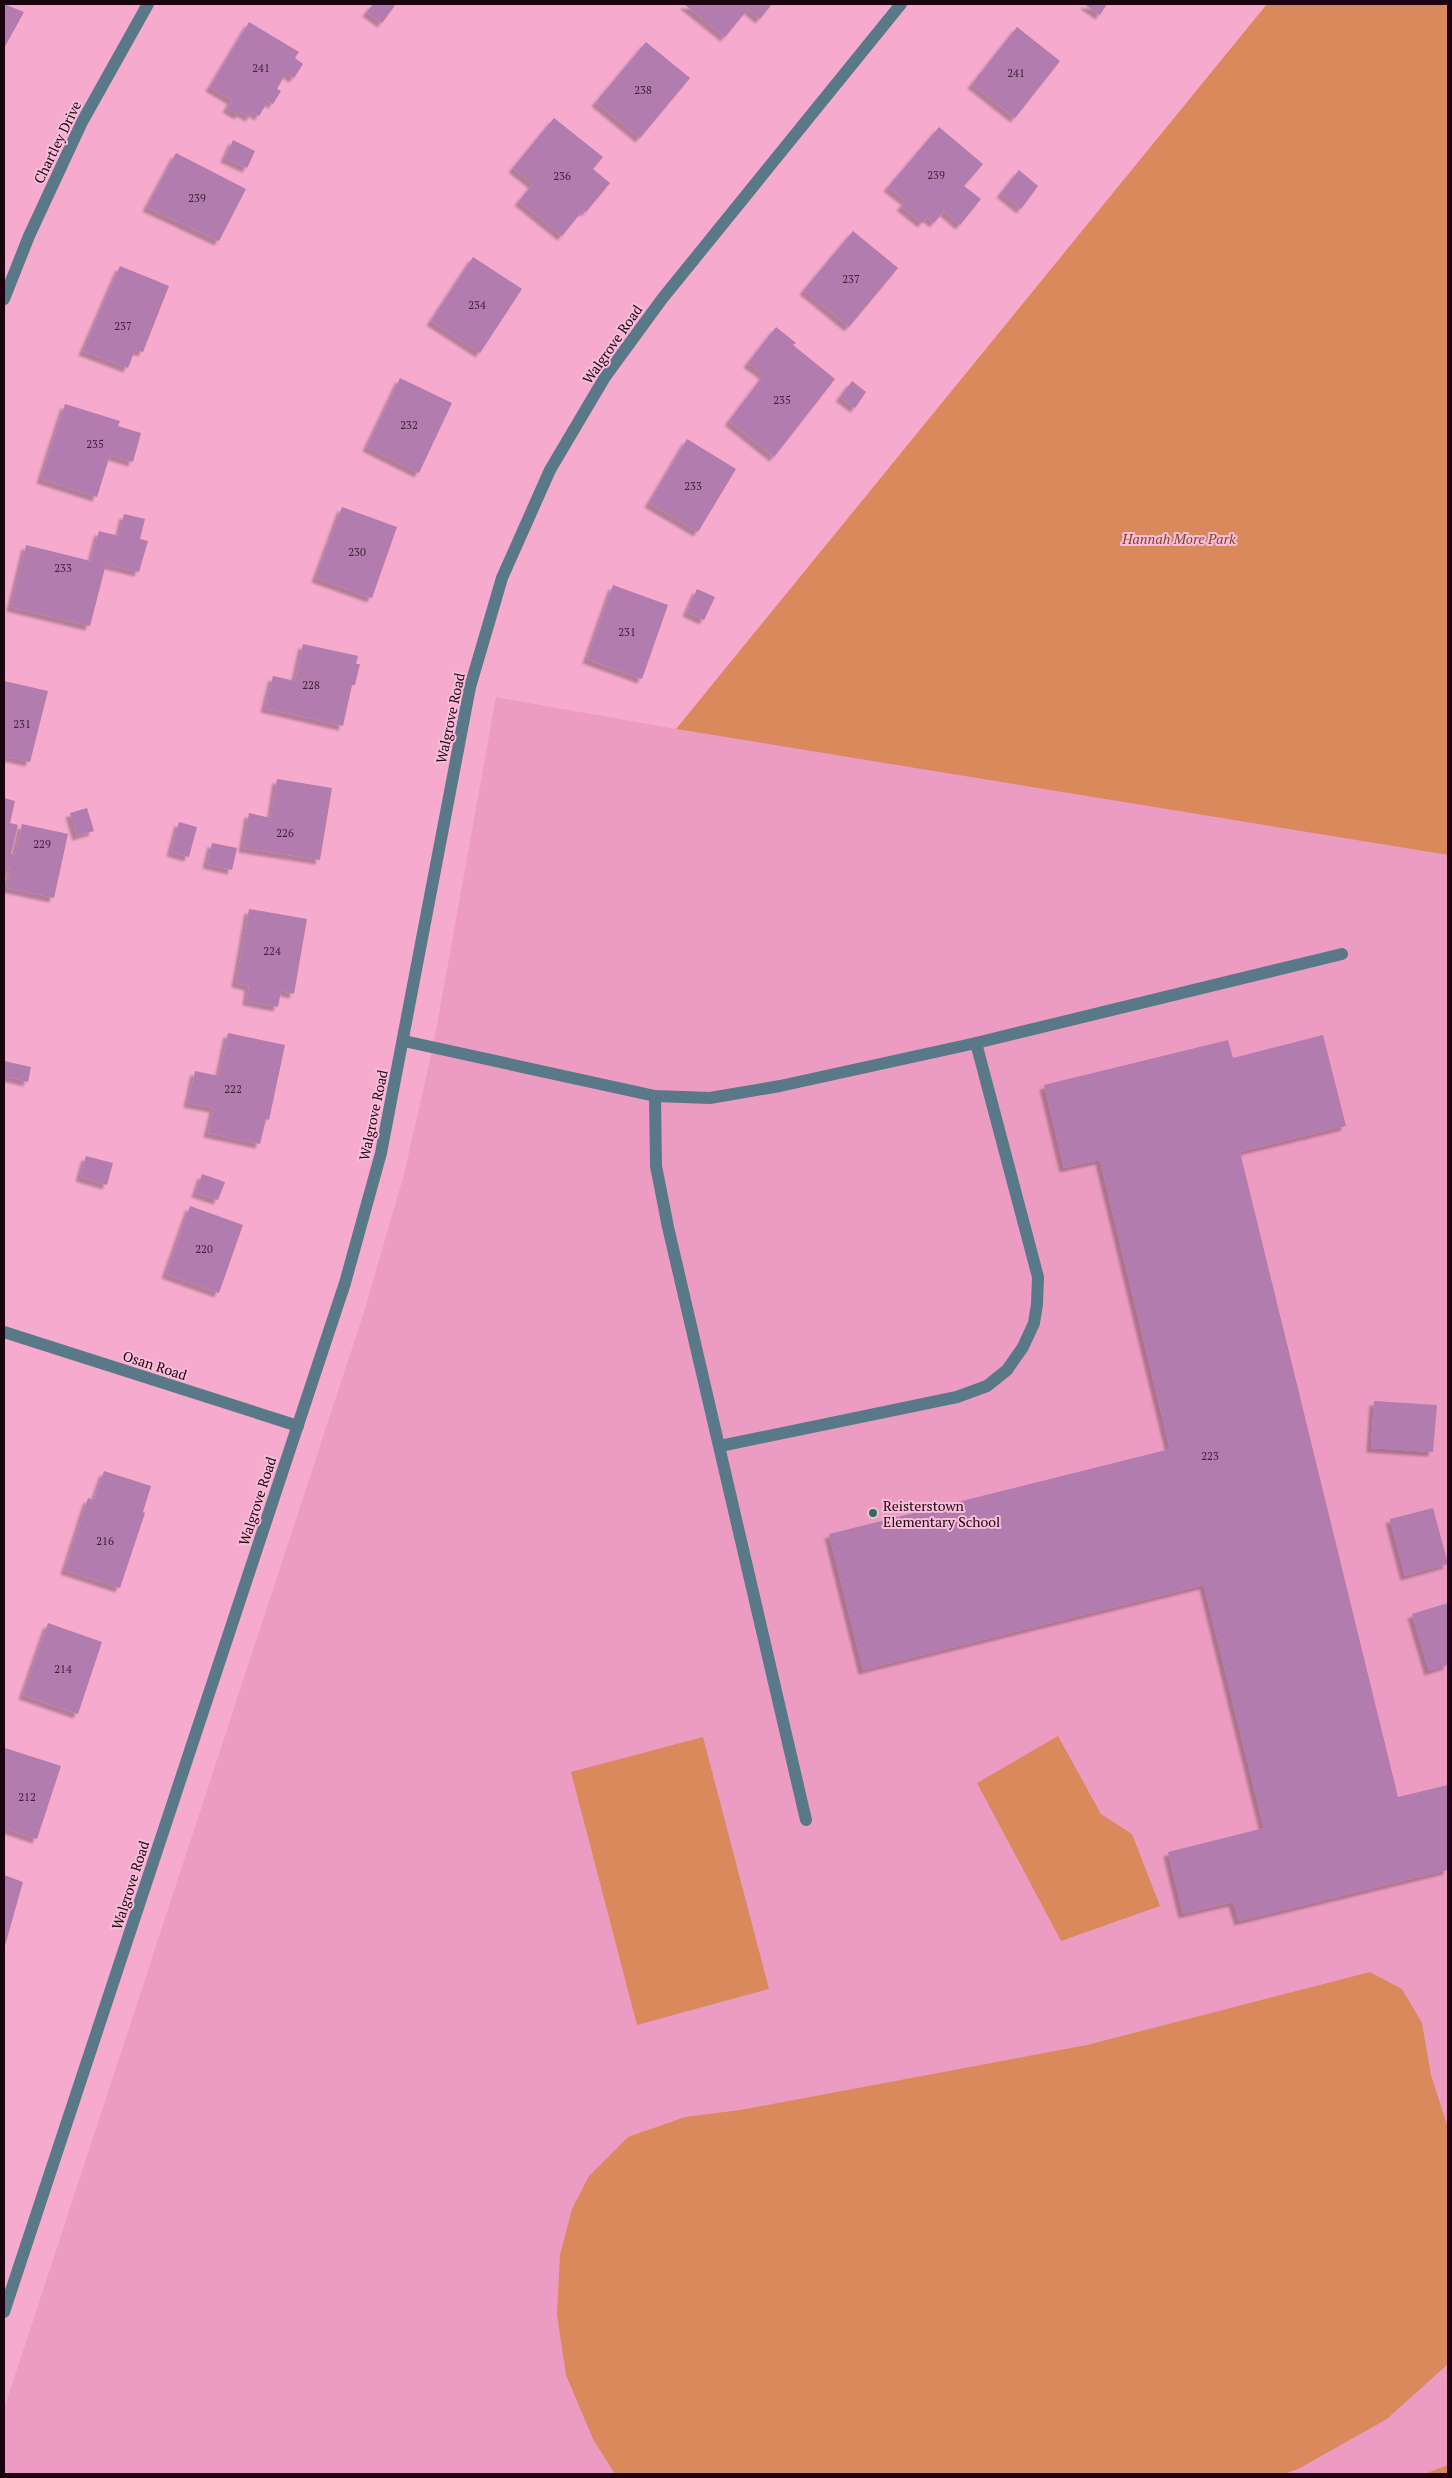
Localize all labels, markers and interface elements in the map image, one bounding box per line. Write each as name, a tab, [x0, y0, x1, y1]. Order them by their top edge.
house number: 241	[252, 61, 270, 75]
house number: 241	[1007, 66, 1025, 80]
house number: 238	[634, 83, 652, 97]
street label: Chartley Drive	[29, 98, 85, 186]
house number: 239	[927, 168, 945, 182]
house number: 236	[553, 169, 571, 183]
house number: 239	[188, 191, 206, 205]
house number: 237	[842, 272, 860, 286]
house number: 234	[468, 298, 486, 312]
street label: Walgrove Road	[578, 301, 646, 387]
house number: 237	[114, 319, 132, 333]
house number: 235	[773, 393, 791, 407]
house number: 232	[400, 418, 418, 432]
house number: 235	[86, 437, 104, 451]
house number: 233	[684, 479, 702, 493]
park label: Hannah More Park	[1121, 529, 1236, 548]
house number: 230	[348, 545, 366, 559]
house number: 233	[54, 561, 72, 575]
house number: 231	[618, 625, 636, 639]
street label: Walgrove Road	[431, 671, 469, 765]
house number: 228	[302, 678, 320, 692]
house number: 231	[13, 717, 31, 731]
house number: 226	[276, 826, 294, 840]
house number: 229	[33, 837, 51, 851]
house number: 224	[263, 944, 281, 958]
street label: Walgrove Road	[354, 1068, 392, 1162]
house number: 222	[224, 1082, 242, 1096]
house number: 220	[195, 1242, 213, 1256]
street label: Osan Road	[120, 1346, 190, 1384]
house number: 223	[1201, 1449, 1219, 1463]
street label: Walgrove Road	[234, 1454, 280, 1548]
place label: Reisterstown Elementary School	[883, 1496, 1000, 1531]
marker: Reisterstown Elementary School	[867, 1507, 879, 1519]
house number: 216	[96, 1534, 114, 1548]
house number: 214	[54, 1662, 72, 1676]
house number: 212	[18, 1790, 36, 1804]
street label: Walgrove Road	[107, 1838, 153, 1932]

